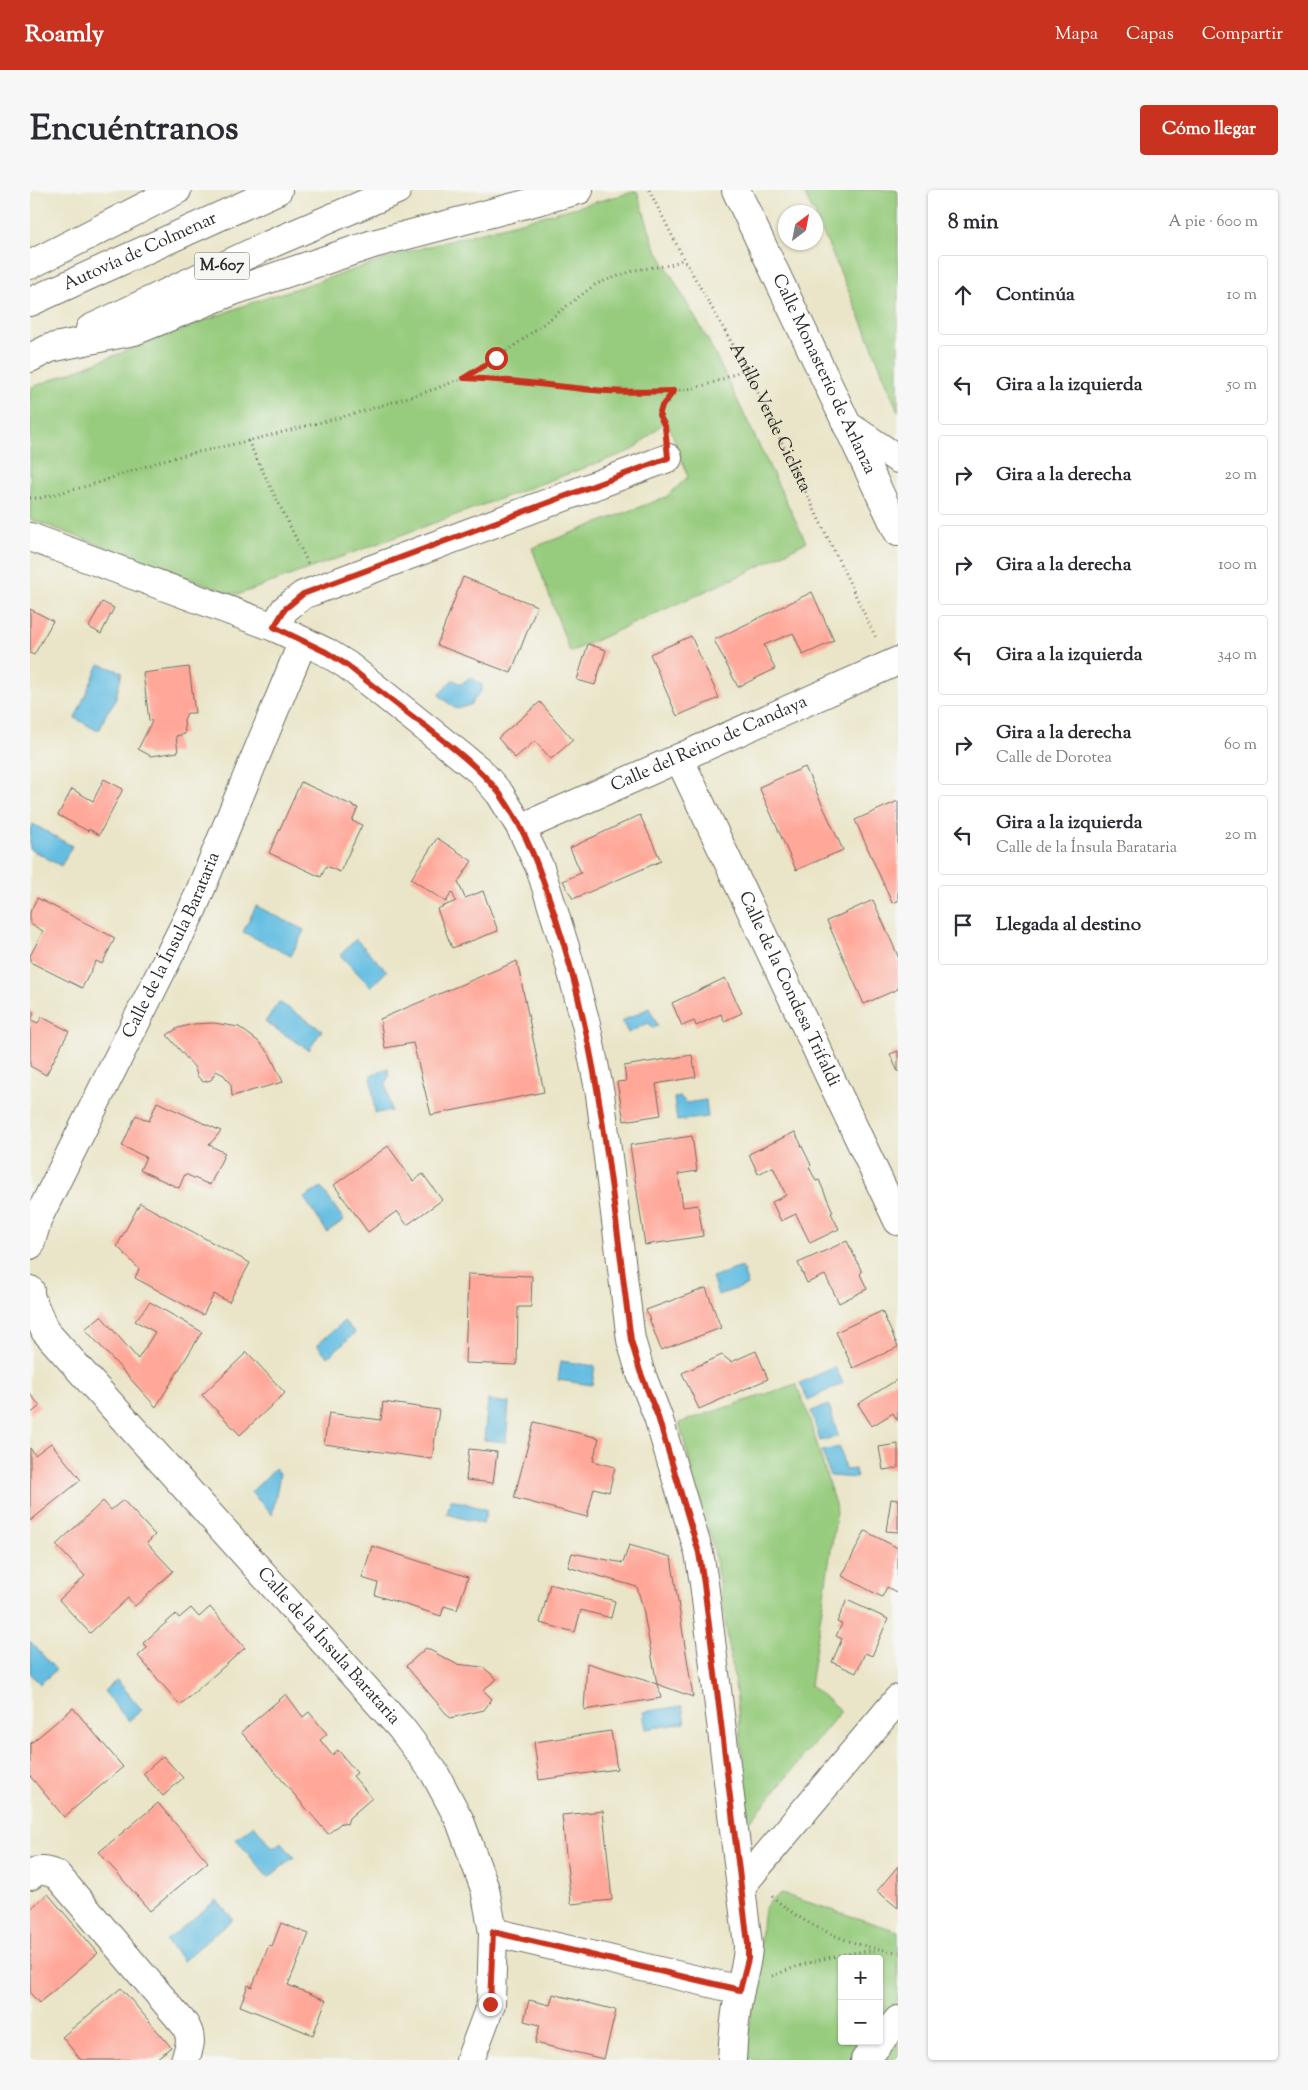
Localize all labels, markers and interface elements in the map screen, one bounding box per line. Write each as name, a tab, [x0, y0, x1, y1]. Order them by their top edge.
text: Roamly	[25, 18, 104, 52]
text: Mapa	[1055, 22, 1098, 48]
text: Capas	[1126, 22, 1174, 48]
text: Compartir	[1202, 22, 1283, 48]
text: Encuéntranos	[30, 105, 239, 156]
button: Cómo llegar	[1140, 105, 1278, 155]
north arrow	[778, 205, 823, 250]
street label: Autovía de Colmenar	[59, 206, 222, 298]
text: 8 min	[948, 208, 999, 238]
text: A pie · 600 m	[1168, 211, 1258, 234]
road number: M-607	[194, 252, 250, 280]
street label: Calle Monasterio de Arlanza	[765, 270, 882, 479]
icon: ahead	[949, 281, 977, 309]
text: Continúa	[996, 282, 1075, 309]
text: 10 m	[1227, 284, 1257, 307]
street label: Anillo Verde Ciclista	[722, 339, 817, 497]
route start	[485, 347, 508, 370]
icon: left	[949, 371, 977, 399]
text: Gira a la izquierda	[996, 372, 1142, 399]
text: 50 m	[1226, 374, 1257, 397]
icon: right	[949, 461, 977, 489]
text: Gira a la derecha	[996, 462, 1131, 489]
text: 20 m	[1224, 464, 1257, 487]
icon: right	[949, 551, 977, 579]
text: Gira a la derecha	[996, 552, 1131, 579]
text: 100 m	[1218, 554, 1257, 577]
icon: left	[949, 641, 977, 669]
text: Gira a la izquierda	[996, 642, 1142, 669]
text: 340 m	[1218, 644, 1257, 667]
street label: Calle del Reino de Candaya	[607, 690, 812, 800]
text: Gira a la derecha	[996, 720, 1131, 747]
icon: right	[949, 731, 977, 759]
text: 60 m	[1224, 734, 1257, 757]
text: Calle de Dorotea	[996, 747, 1112, 770]
text: Gira a la izquierda	[996, 810, 1142, 837]
icon: left	[949, 821, 977, 849]
text: 20 m	[1224, 824, 1257, 847]
text: Calle de la Ínsula Barataria	[996, 837, 1177, 860]
street label: Calle de la Ínsula Barataria	[117, 848, 228, 1043]
street label: Calle de la Condesa Trifaldi	[731, 887, 846, 1092]
icon: arrive	[949, 911, 977, 939]
text: Llegada al destino	[996, 912, 1141, 939]
street label: Calle de la Ínsula Barataria	[250, 1562, 406, 1731]
map controls	[838, 1955, 883, 2045]
button: +	[838, 1955, 883, 2000]
route end	[479, 1993, 502, 2016]
button: −	[838, 2000, 883, 2045]

